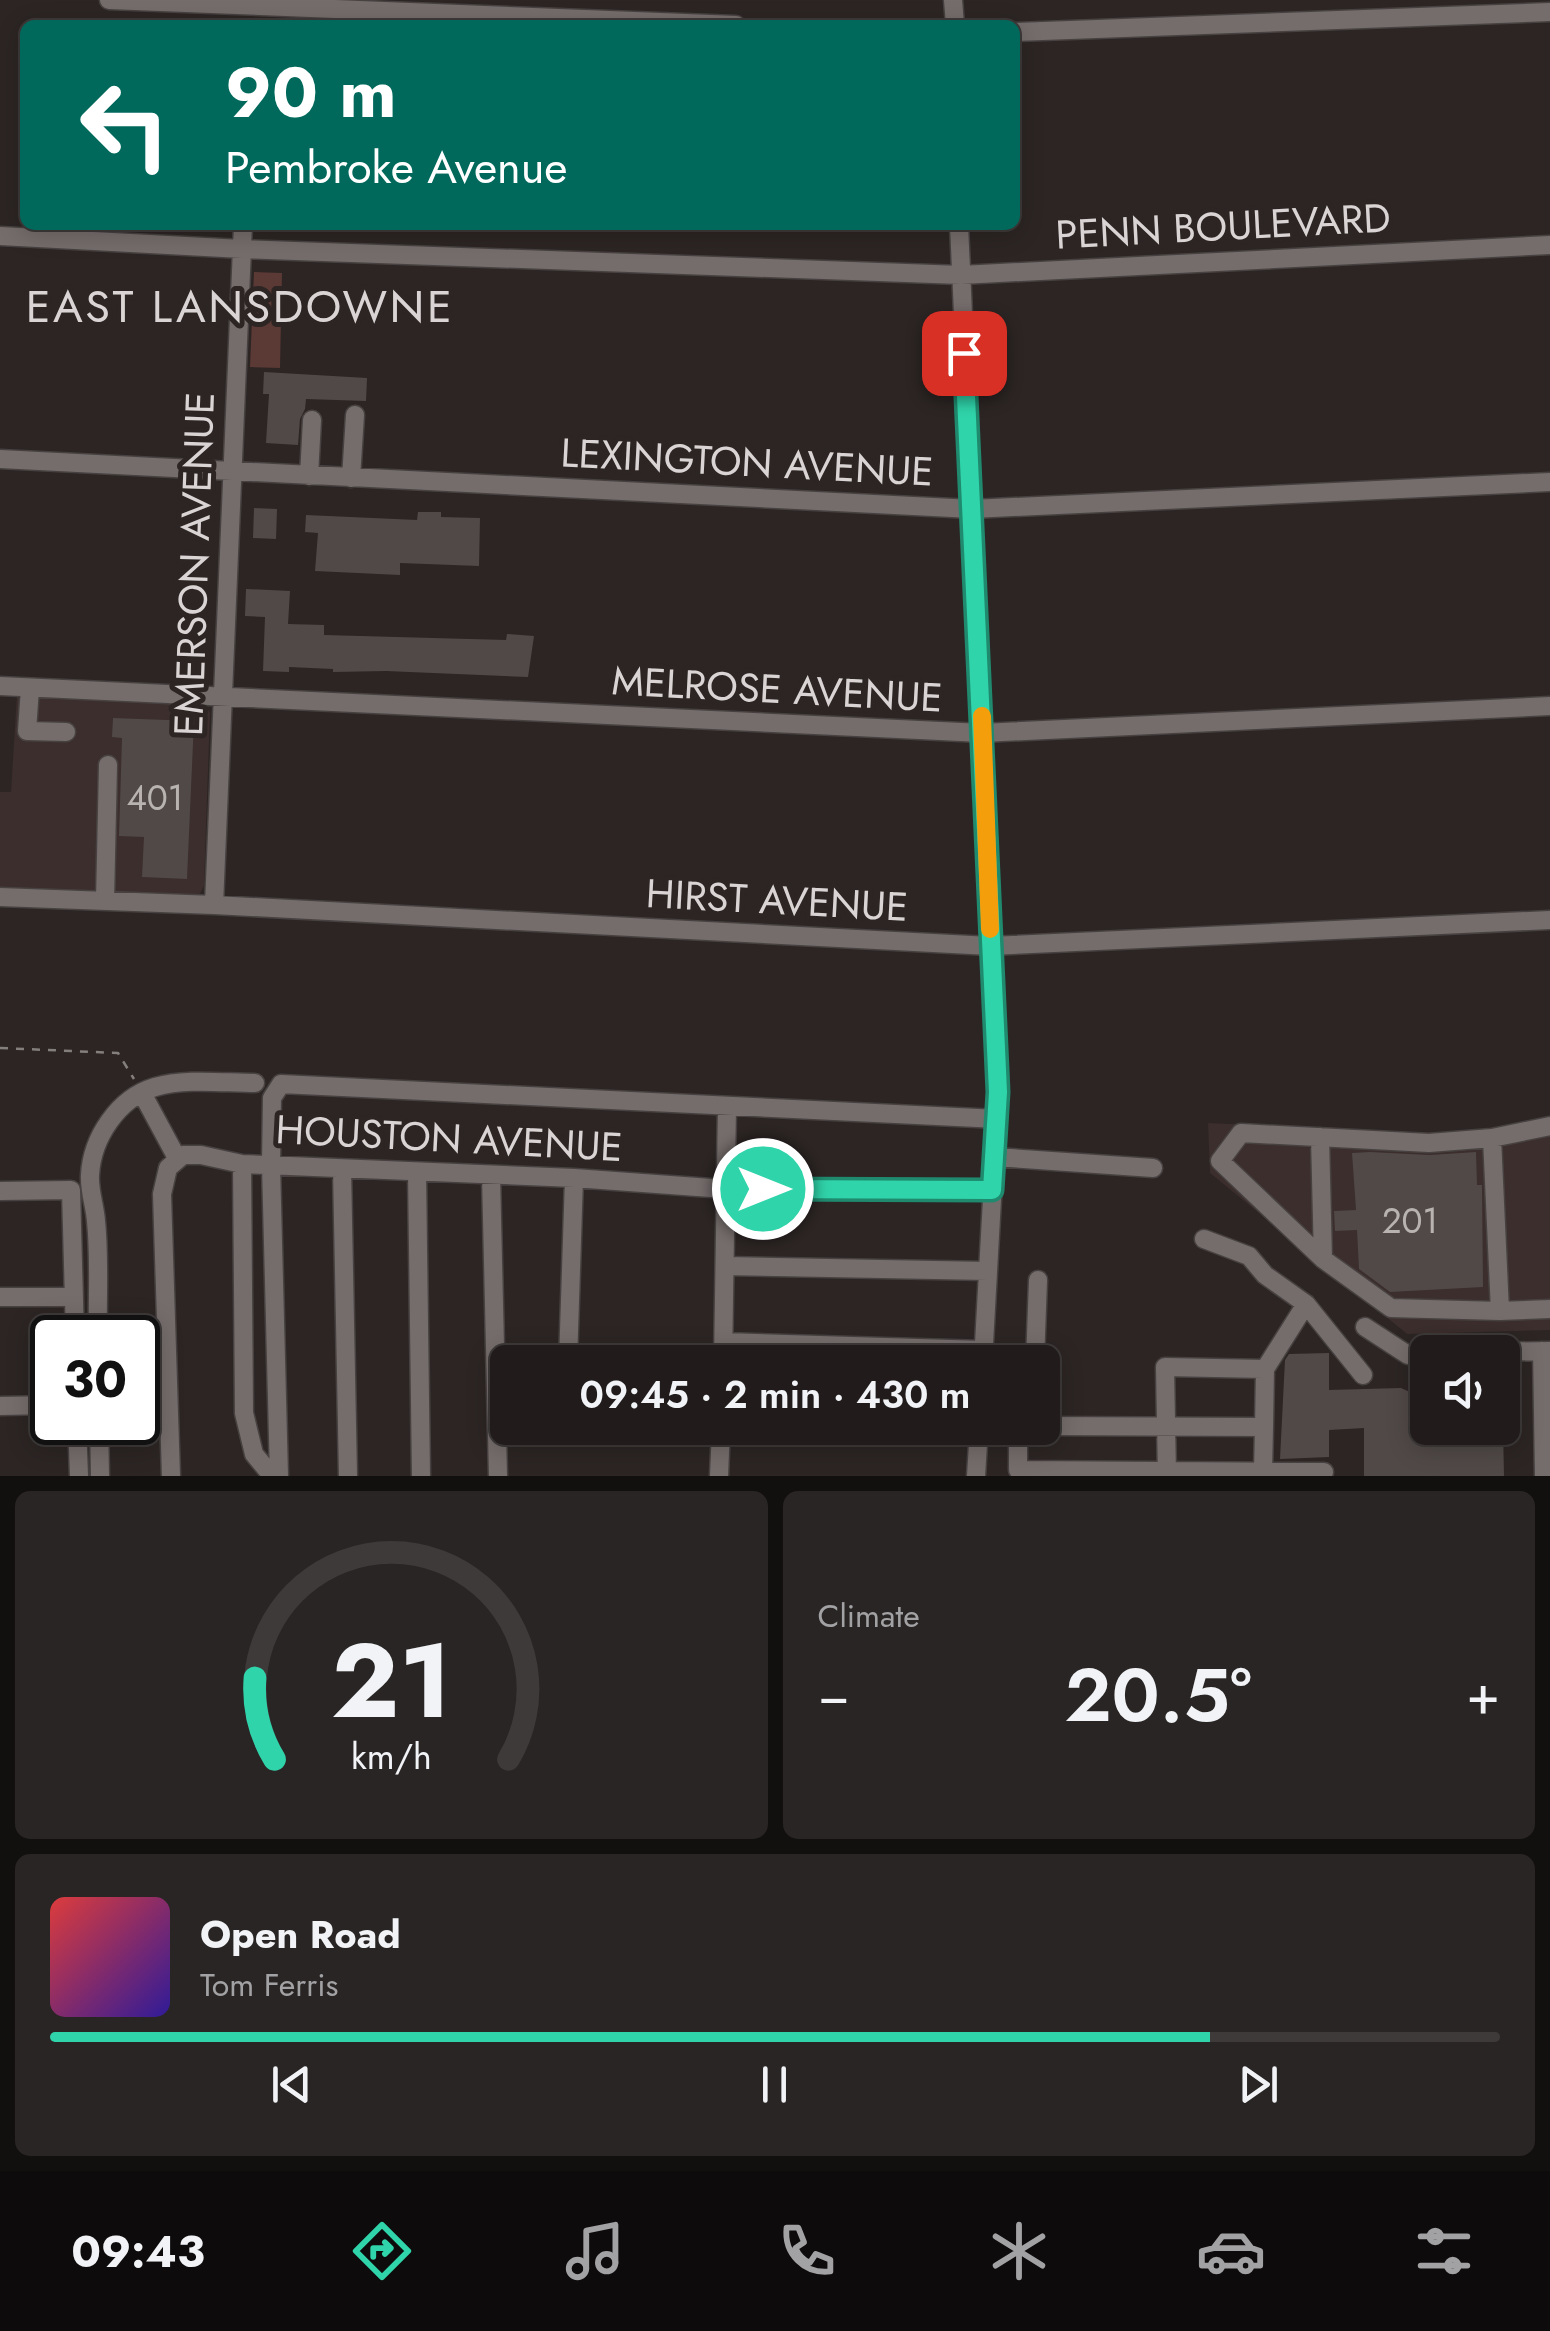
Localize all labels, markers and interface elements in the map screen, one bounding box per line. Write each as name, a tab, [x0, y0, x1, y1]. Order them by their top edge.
text: 90 m	[225, 42, 397, 143]
icon: left	[60, 60, 190, 190]
text: Pembroke Avenue	[225, 135, 568, 200]
street label: PENN BOULEVARD	[1054, 188, 1392, 264]
district label: EAST LANSDOWNE	[26, 274, 454, 339]
pin	[922, 311, 1007, 396]
icon: arrive	[937, 326, 992, 381]
street label: EMERSON AVENUE	[159, 391, 229, 737]
street label: LEXINGTON AVENUE	[559, 423, 935, 501]
street label: MELROSE AVENUE	[610, 651, 944, 727]
house number: 401	[126, 773, 184, 823]
street label: HIRST AVENUE	[645, 864, 909, 936]
street label: HOUSTON AVENUE	[274, 1100, 624, 1176]
position arrow	[711, 1137, 815, 1241]
house number: 201	[1382, 1196, 1438, 1246]
speed limit sign: 30	[30, 1315, 160, 1445]
map controls	[1410, 1335, 1520, 1445]
button: sound	[1410, 1335, 1520, 1445]
text: 09:45 · 2 min · 430 m	[580, 1367, 970, 1422]
text: Climate	[818, 1593, 920, 1639]
text: 21	[331, 1606, 452, 1756]
text: 20.5°	[1064, 1641, 1252, 1749]
text: −	[818, 1655, 850, 1735]
text: +	[1466, 1655, 1500, 1735]
text: km/h	[351, 1731, 432, 1782]
text: Open Road	[200, 1907, 401, 1962]
text: Tom Ferris	[200, 1962, 338, 2008]
icon: previous	[264, 2057, 319, 2112]
icon: pause	[747, 2057, 802, 2112]
icon: next	[1231, 2057, 1286, 2112]
icon: directions	[347, 2216, 417, 2286]
icon: music	[560, 2216, 630, 2286]
icon: phone	[772, 2216, 842, 2286]
icon: climate	[984, 2216, 1054, 2286]
icon: car	[1196, 2216, 1266, 2286]
icon: filters	[1409, 2216, 1479, 2286]
text: 09:43	[71, 2219, 205, 2284]

